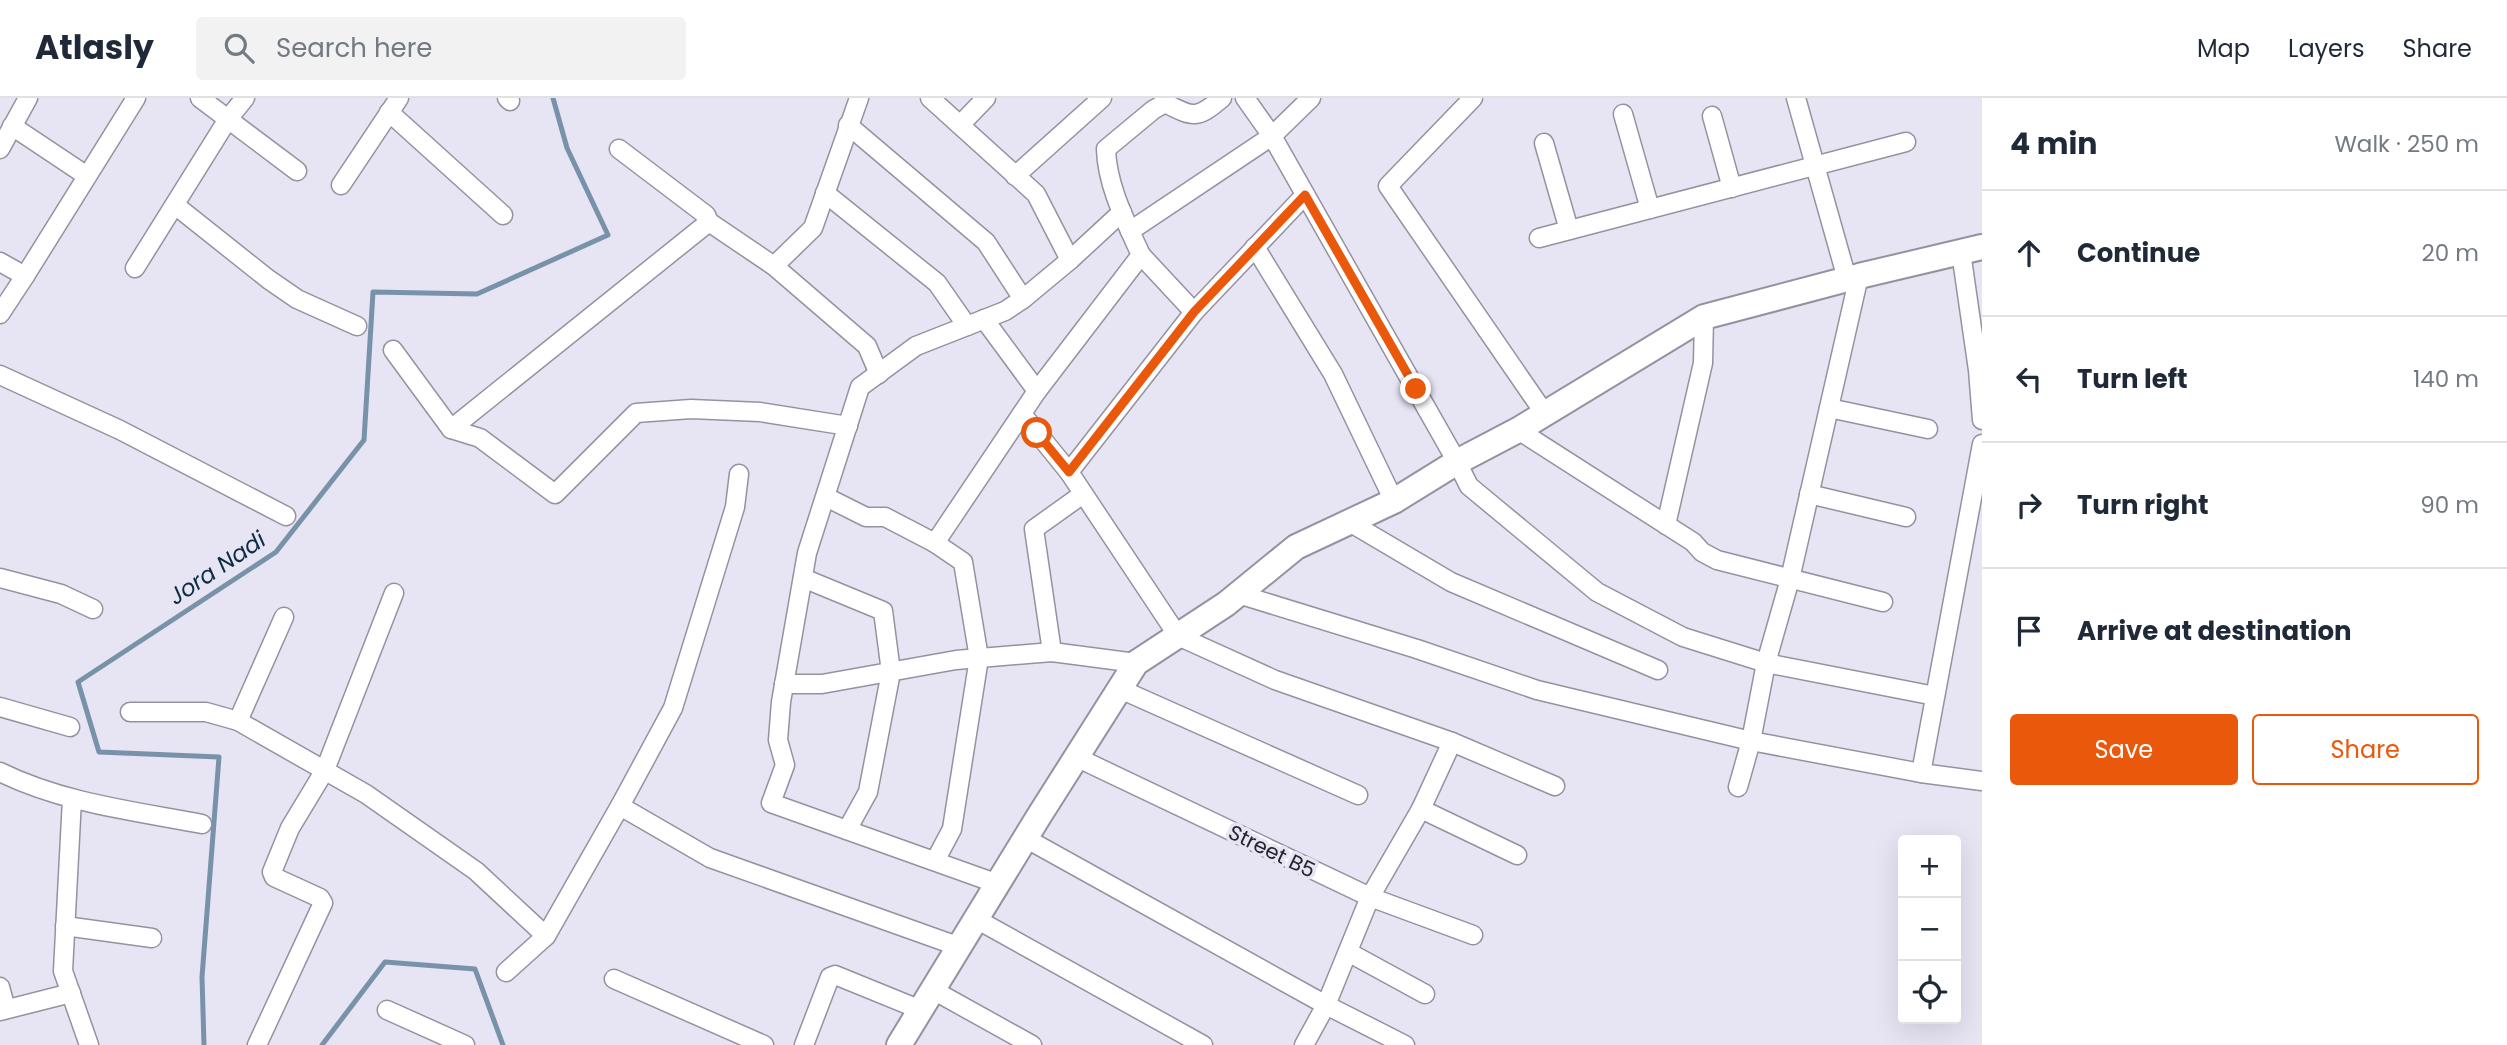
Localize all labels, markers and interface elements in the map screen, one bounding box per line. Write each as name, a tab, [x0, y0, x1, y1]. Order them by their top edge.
search box	[196, 17, 686, 80]
text: Atlasly	[35, 24, 154, 71]
icon: search	[220, 29, 258, 67]
text: Search here	[276, 30, 432, 66]
text: Map	[2197, 32, 2250, 65]
text: Layers	[2288, 32, 2364, 65]
text: Share	[2402, 32, 2472, 65]
text: 4 min	[2010, 122, 2098, 165]
text: Walk · 250 m	[2334, 128, 2479, 160]
icon: ahead	[2010, 234, 2048, 272]
text: Continue	[2077, 235, 2200, 271]
text: 20 m	[2421, 237, 2479, 269]
icon: left	[2010, 360, 2048, 398]
text: Turn left	[2077, 361, 2188, 397]
text: 140 m	[2413, 363, 2479, 395]
route end	[1400, 373, 1431, 404]
route start	[1021, 417, 1052, 448]
icon: right	[2010, 486, 2048, 524]
text: Turn right	[2077, 487, 2209, 523]
text: 90 m	[2420, 489, 2479, 521]
water label: Jora Nadi	[162, 524, 272, 612]
icon: arrive	[2010, 612, 2048, 650]
text: Arrive at destination	[2077, 613, 2352, 649]
button: Save	[2010, 714, 2238, 785]
button: Share	[2252, 714, 2479, 785]
street label: Street B5	[1224, 818, 1320, 884]
map controls	[1898, 835, 1961, 1024]
button: +	[1898, 835, 1961, 898]
button: −	[1898, 898, 1961, 961]
button: locate	[1898, 961, 1961, 1024]

